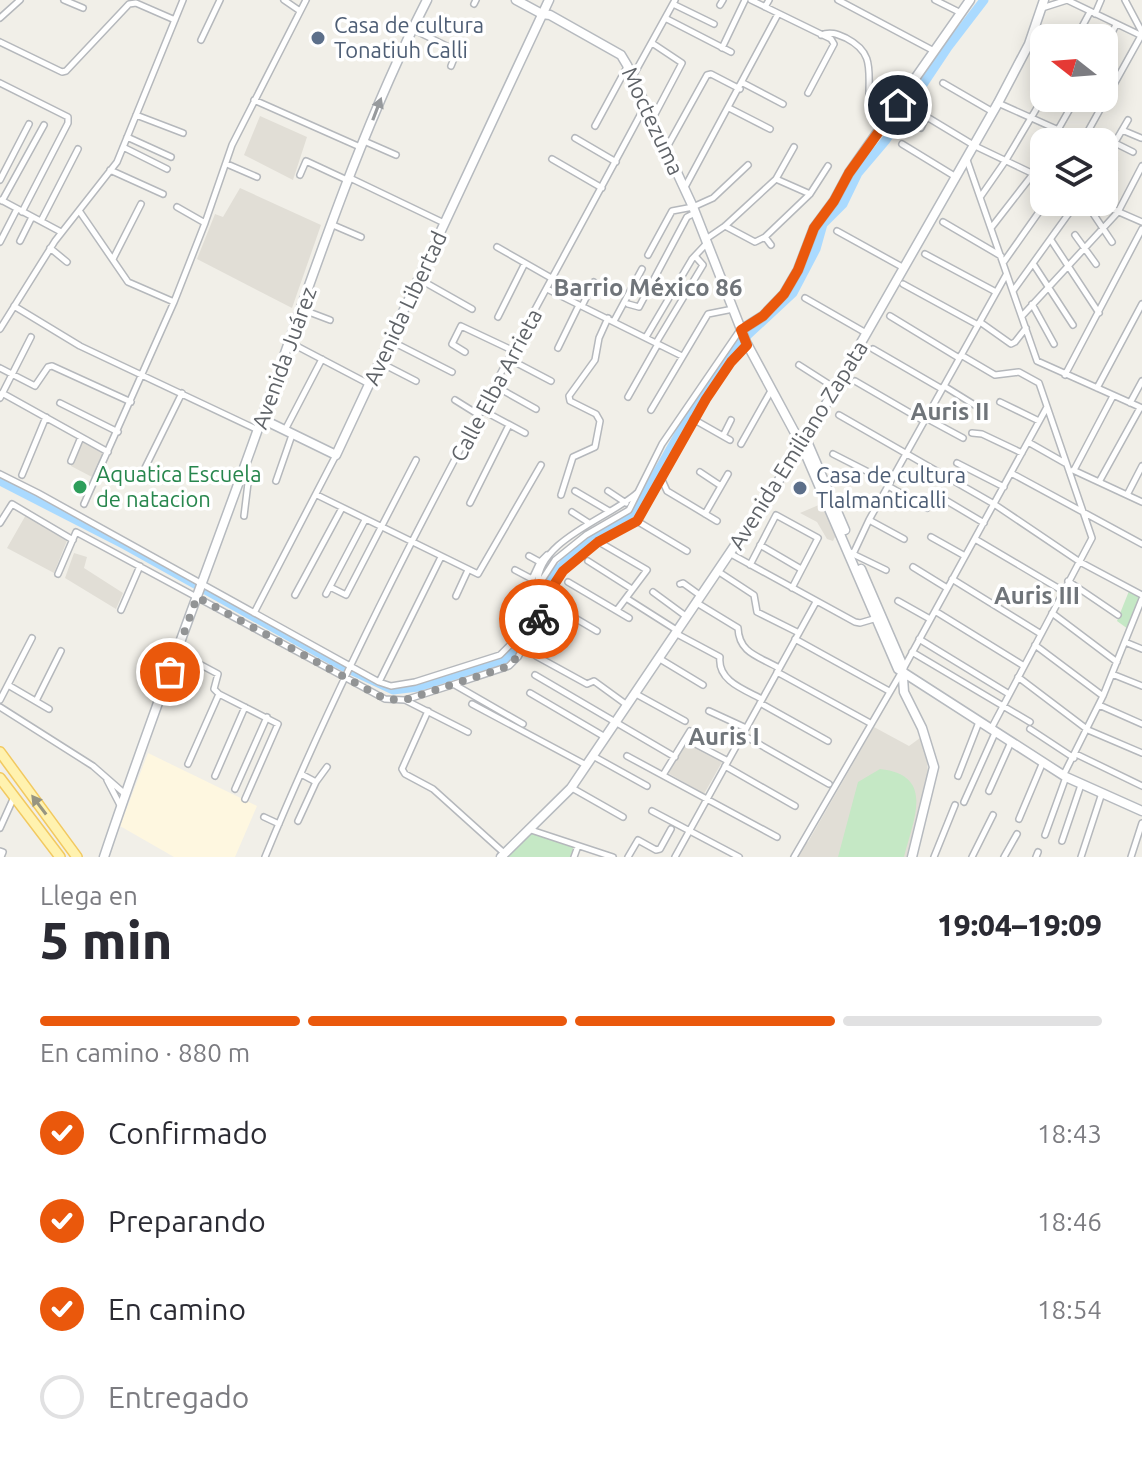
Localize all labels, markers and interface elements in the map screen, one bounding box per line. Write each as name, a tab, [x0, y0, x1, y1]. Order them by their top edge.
place label: Casa de cultura Tonatiuh Calli	[334, 12, 484, 62]
north arrow	[1030, 24, 1118, 112]
map controls	[1030, 24, 1118, 216]
marker: Casa de cultura Tonatiuh Calli	[309, 29, 327, 47]
street label: Moctezuma	[618, 63, 689, 179]
pin	[864, 71, 932, 139]
icon: home	[876, 83, 920, 127]
one-way arrow	[370, 97, 383, 121]
button: layers	[1030, 128, 1118, 216]
street label: Avenida Libertad	[358, 227, 451, 389]
district label: Barrio México 86	[554, 274, 742, 301]
street label: Avenida Juárez	[246, 283, 321, 432]
street label: Calle Elba Arrieta	[445, 304, 546, 465]
street label: Avenida Emiliano Zapata	[723, 336, 872, 554]
district label: Auris II	[911, 398, 989, 425]
place label: Aquatica Escuela de natacion	[96, 461, 261, 511]
place label: Casa de cultura Tlalmanticalli	[816, 462, 966, 512]
marker: Aquatica Escuela de natacion	[71, 478, 89, 496]
marker: Casa de cultura Tlalmanticalli	[791, 479, 809, 497]
courier	[499, 579, 579, 659]
district label: Auris III	[994, 582, 1080, 609]
icon: bike	[517, 597, 561, 641]
pin	[136, 638, 204, 706]
icon: bag	[148, 650, 192, 694]
district label: Auris I	[688, 723, 760, 750]
one-way arrow	[31, 794, 47, 815]
text: Llega en	[40, 881, 138, 910]
text: 19:04–19:09	[937, 908, 1102, 942]
text: 5 min	[40, 911, 172, 969]
text: En camino · 880 m	[40, 1038, 250, 1067]
icon: check	[40, 1111, 84, 1155]
text: Confirmado	[108, 1116, 268, 1150]
text: 18:43	[1037, 1119, 1102, 1148]
icon: check	[40, 1199, 84, 1243]
text: Preparando	[108, 1204, 266, 1238]
text: 18:46	[1037, 1207, 1102, 1236]
icon: check	[40, 1287, 84, 1331]
text: En camino	[108, 1292, 246, 1326]
text: 18:54	[1037, 1295, 1102, 1324]
text: Entregado	[108, 1380, 249, 1414]

